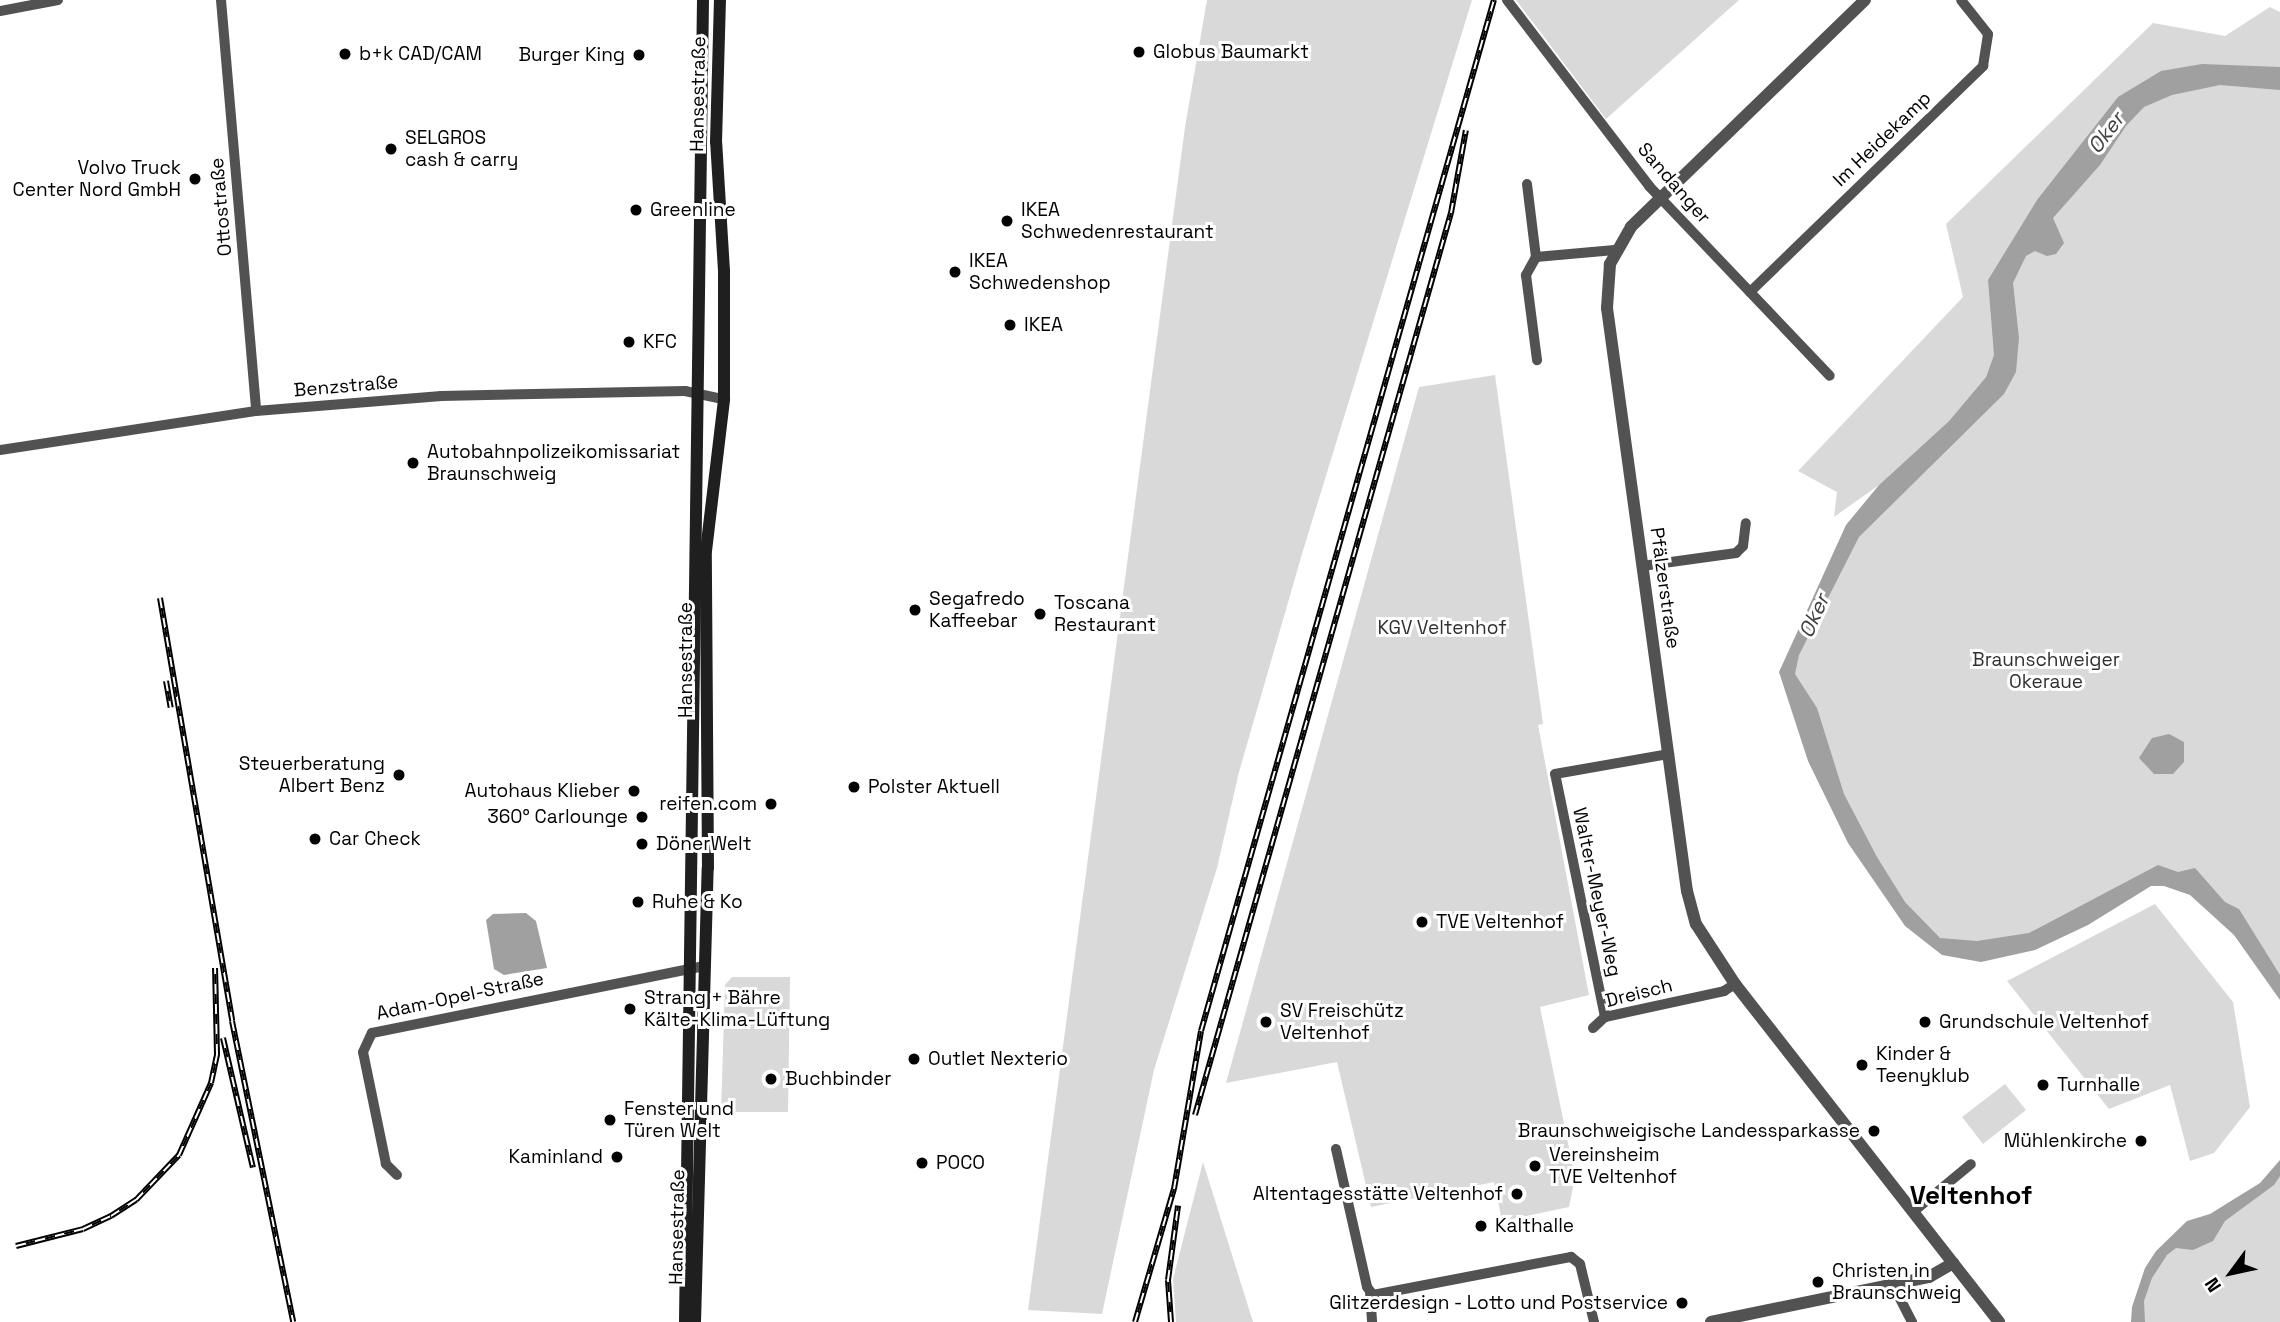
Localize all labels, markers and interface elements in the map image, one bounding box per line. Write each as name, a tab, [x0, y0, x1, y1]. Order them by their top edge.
street label: Hansestraße	[686, 36, 710, 152]
place label: Globus Baumarkt	[1153, 41, 1309, 63]
place label: b+k CAD/CAM	[359, 43, 482, 65]
place label: Burger King	[518, 44, 625, 66]
marker: Globus Baumarkt	[1131, 44, 1147, 60]
marker: b+k CAD/CAM	[337, 46, 353, 62]
marker: Burger King	[631, 47, 647, 63]
street label: Im Heidekamp	[1828, 87, 1936, 191]
water label: Oker	[2082, 107, 2130, 159]
place label: SELGROS cash & carry	[405, 127, 518, 171]
street label: Sandanger	[1633, 138, 1715, 228]
marker: SELGROS cash & carry	[383, 141, 399, 157]
place label: Volvo Truck Center Nord GmbH	[13, 157, 181, 201]
street label: Ottostraße	[205, 157, 237, 257]
marker: Volvo Truck Center Nord GmbH	[187, 171, 203, 187]
place label: Greenline	[650, 199, 736, 221]
place label: IKEA Schwedenrestaurant	[1021, 199, 1214, 243]
marker: Greenline	[628, 202, 644, 218]
marker: IKEA Schwedenrestaurant	[999, 213, 1015, 229]
place label: IKEA Schwedenshop	[969, 250, 1111, 294]
marker: IKEA Schwedenshop	[947, 264, 963, 280]
place label: IKEA	[1024, 314, 1063, 336]
marker: IKEA	[1002, 317, 1018, 333]
place label: KFC	[643, 331, 677, 353]
marker: KFC	[621, 334, 637, 350]
street label: Benzstraße	[293, 370, 399, 402]
place label: Autobahnpolizeikomissariat Braunschweig	[427, 441, 680, 485]
marker: Autobahnpolizeikomissariat Braunschweig	[405, 455, 421, 471]
street label: Pfälzerstraße	[1645, 526, 1685, 650]
place label: Segafredo Kaffeebar	[929, 588, 1025, 632]
water label: Oker	[1793, 590, 1835, 642]
place label: Toscana Restaurant	[1054, 592, 1156, 636]
street label: Hansestraße	[675, 602, 697, 718]
marker: Segafredo Kaffeebar	[907, 602, 923, 618]
marker: Toscana Restaurant	[1032, 606, 1048, 622]
park label: KGV Veltenhof	[1377, 617, 1507, 639]
park label: Braunschweiger Okeraue	[1972, 649, 2120, 693]
place label: Steuerberatung Albert Benz	[239, 753, 385, 797]
marker: Steuerberatung Albert Benz	[391, 767, 407, 783]
place label: Polster Aktuell	[868, 776, 1000, 798]
marker: Polster Aktuell	[846, 779, 862, 795]
place label: Autohaus Klieber	[465, 780, 620, 802]
marker: Autohaus Klieber	[626, 783, 642, 799]
place label: reifen.com	[659, 793, 757, 815]
marker: reifen.com	[763, 796, 779, 812]
street label: Walter-Meyer-Weg	[1568, 805, 1626, 979]
place label: 360° Carlounge	[487, 806, 628, 828]
marker: 360° Carlounge	[634, 809, 650, 825]
place label: Car Check	[329, 828, 421, 850]
marker: Car Check	[307, 831, 323, 847]
place label: DönerWelt	[656, 833, 751, 855]
marker: DönerWelt	[634, 836, 650, 852]
place label: Ruhe & Ko	[652, 891, 743, 913]
marker: Ruhe & Ko	[630, 894, 646, 910]
place label: TVE Veltenhof	[1436, 911, 1564, 933]
marker: TVE Veltenhof	[1414, 914, 1430, 930]
street label: Adam-Opel-Straße	[374, 967, 546, 1025]
street label: Dreisch	[1603, 974, 1675, 1012]
place label: Strang + Bähre Kälte-Klima-Lüftung	[644, 987, 830, 1031]
place label: SV Freischütz Veltenhof	[1280, 1000, 1404, 1044]
marker: Strang + Bähre Kälte-Klima-Lüftung	[622, 1001, 638, 1017]
place label: Grundschule Veltenhof	[1939, 1011, 2149, 1033]
marker: SV Freischütz Veltenhof	[1258, 1014, 1274, 1030]
marker: Grundschule Veltenhof	[1917, 1014, 1933, 1030]
place label: Kinder & Teenyklub	[1876, 1043, 1970, 1087]
place label: Outlet Nexterio	[928, 1048, 1068, 1070]
marker: Outlet Nexterio	[906, 1051, 922, 1067]
marker: Kinder & Teenyklub	[1854, 1057, 1870, 1073]
place label: Buchbinder	[785, 1068, 891, 1090]
marker: Buchbinder	[763, 1071, 779, 1087]
place label: Turnhalle	[2057, 1074, 2140, 1096]
marker: Turnhalle	[2035, 1077, 2051, 1093]
place label: Fenster und Türen Welt	[624, 1098, 734, 1142]
marker: Fenster und Türen Welt	[602, 1112, 618, 1128]
place label: Braunschweigische Landessparkasse	[1518, 1120, 1860, 1142]
marker: Braunschweigische Landessparkasse	[1866, 1123, 1882, 1139]
place label: Mühlenkirche	[2004, 1130, 2127, 1152]
marker: Mühlenkirche	[2133, 1133, 2149, 1149]
place label: Vereinsheim TVE Veltenhof	[1549, 1144, 1677, 1188]
place label: Kaminland	[508, 1146, 603, 1168]
marker: Kaminland	[609, 1149, 625, 1165]
place label: POCO	[936, 1152, 985, 1174]
marker: POCO	[914, 1155, 930, 1171]
marker: Vereinsheim TVE Veltenhof	[1527, 1158, 1543, 1174]
street label: Hansestraße	[665, 1169, 689, 1285]
district label: Veltenhof	[1910, 1180, 2032, 1212]
place label: Altentagesstätte Veltenhof	[1252, 1183, 1503, 1205]
marker: Altentagesstätte Veltenhof	[1509, 1186, 1525, 1202]
place label: Kalthalle	[1495, 1215, 1574, 1237]
marker: Kalthalle	[1473, 1218, 1489, 1234]
north arrow	[2196, 1238, 2266, 1308]
place label: Christen in Braunschweig	[1832, 1260, 1961, 1304]
text: N	[2199, 1273, 2227, 1297]
marker: Christen in Braunschweig	[1810, 1274, 1826, 1290]
place label: Glitzerdesign - Lotto und Postservice	[1328, 1292, 1668, 1314]
marker: Glitzerdesign - Lotto und Postservice	[1674, 1295, 1690, 1311]

